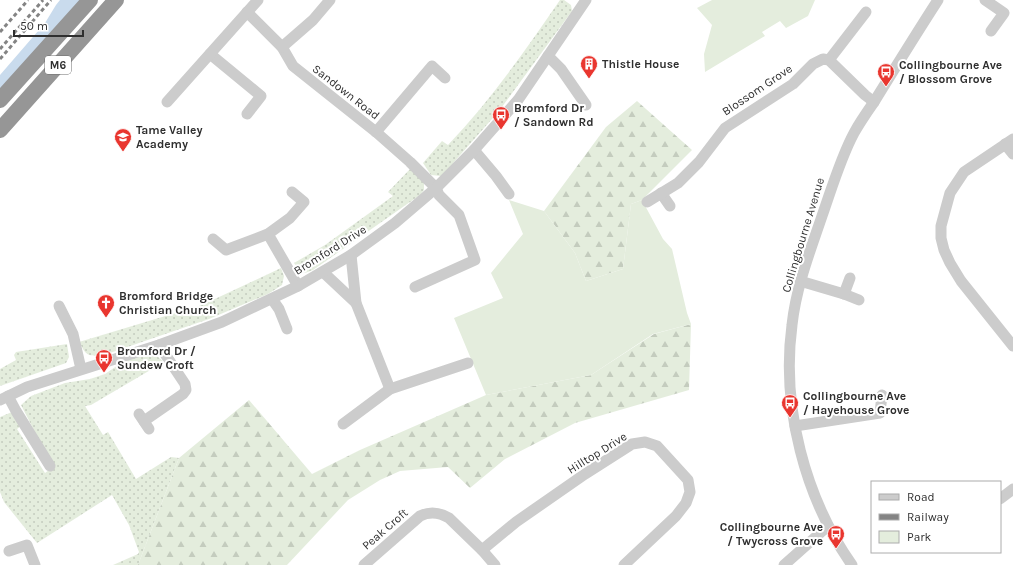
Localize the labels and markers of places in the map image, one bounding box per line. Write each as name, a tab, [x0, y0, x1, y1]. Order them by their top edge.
building icon: Thistle House	[579, 54, 599, 79]
place label: Thistle House	[602, 57, 679, 71]
place label: Collingbourne Ave / Blossom Grove	[899, 58, 1002, 86]
bus stop icon: Collingbourne Ave / Blossom Grove	[876, 62, 896, 87]
place label: Bromford Dr / Sandown Rd	[514, 101, 594, 129]
bus stop icon: Bromford Dr / Sandown Rd	[491, 105, 511, 130]
place label: Tame Valley Academy	[136, 123, 203, 151]
school or university icon: Tame Valley Academy	[113, 127, 133, 152]
place label: Bromford Bridge Christian Church	[119, 289, 216, 317]
church icon: Bromford Bridge Christian Church	[96, 293, 116, 318]
place label: Bromford Dr / Sundew Croft	[117, 344, 196, 372]
bus stop icon: Bromford Dr / Sundew Croft	[94, 348, 114, 373]
place label: Collingbourne Ave / Hayehouse Grove	[803, 389, 909, 417]
bus stop icon: Collingbourne Ave / Hayehouse Grove	[780, 393, 800, 418]
place label: Collingbourne Ave / Twycross Grove	[720, 520, 823, 548]
bus stop icon: Collingbourne Ave / Twycross Grove	[826, 524, 846, 549]

